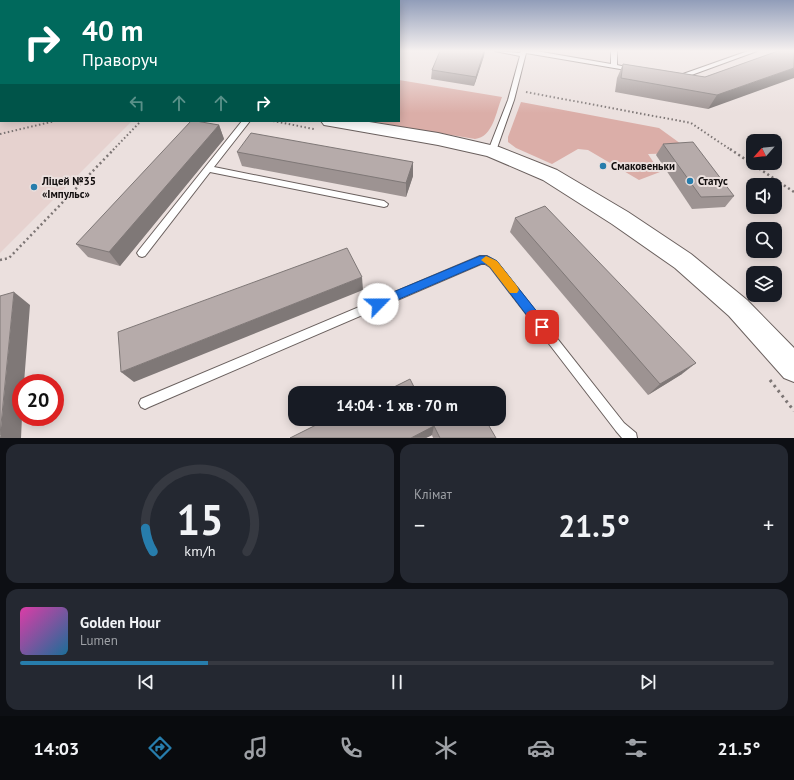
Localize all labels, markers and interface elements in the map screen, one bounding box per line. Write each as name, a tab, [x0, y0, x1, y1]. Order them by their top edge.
text: 40 m	[82, 12, 143, 49]
icon: right	[16, 16, 68, 68]
text: Праворуч	[82, 48, 158, 71]
icon: left	[126, 92, 148, 114]
icon: ahead	[168, 92, 190, 114]
icon: ahead	[210, 92, 232, 114]
icon: right	[252, 92, 274, 114]
north arrow	[746, 134, 782, 170]
map controls	[746, 134, 782, 302]
place label: Смаковеньки	[611, 159, 675, 173]
marker: Смаковеньки	[598, 161, 608, 171]
place label: Ліцей №35 «Імпульс»	[41, 174, 96, 201]
place label: Статус	[698, 174, 728, 188]
marker: Статус	[685, 176, 695, 186]
button: sound	[746, 178, 782, 214]
marker: Ліцей №35 «Імпульс»	[29, 182, 39, 192]
button: search	[746, 222, 782, 258]
button: layers	[746, 266, 782, 302]
position arrow	[357, 283, 399, 325]
pin	[525, 310, 559, 344]
icon: arrive	[531, 316, 553, 338]
speed limit sign: 20	[12, 374, 64, 426]
text: 14:04 · 1 хв · 70 m	[336, 396, 458, 415]
text: Клімат	[414, 486, 452, 503]
text: 15	[176, 492, 224, 545]
text: 21.5°	[558, 506, 630, 545]
text: −	[414, 511, 425, 539]
text: +	[763, 511, 774, 539]
text: km/h	[184, 540, 216, 559]
text: Golden Hour	[80, 613, 160, 632]
text: Lumen	[80, 632, 118, 649]
icon: previous	[135, 671, 157, 693]
icon: pause	[386, 671, 408, 693]
icon: next	[637, 671, 659, 693]
icon: directions	[146, 734, 174, 762]
icon: music	[242, 734, 270, 762]
icon: phone	[337, 734, 365, 762]
icon: climate	[432, 734, 460, 762]
icon: car	[527, 734, 555, 762]
icon: filters	[622, 734, 650, 762]
text: 14:03	[34, 737, 79, 760]
text: 21.5°	[717, 737, 760, 760]

